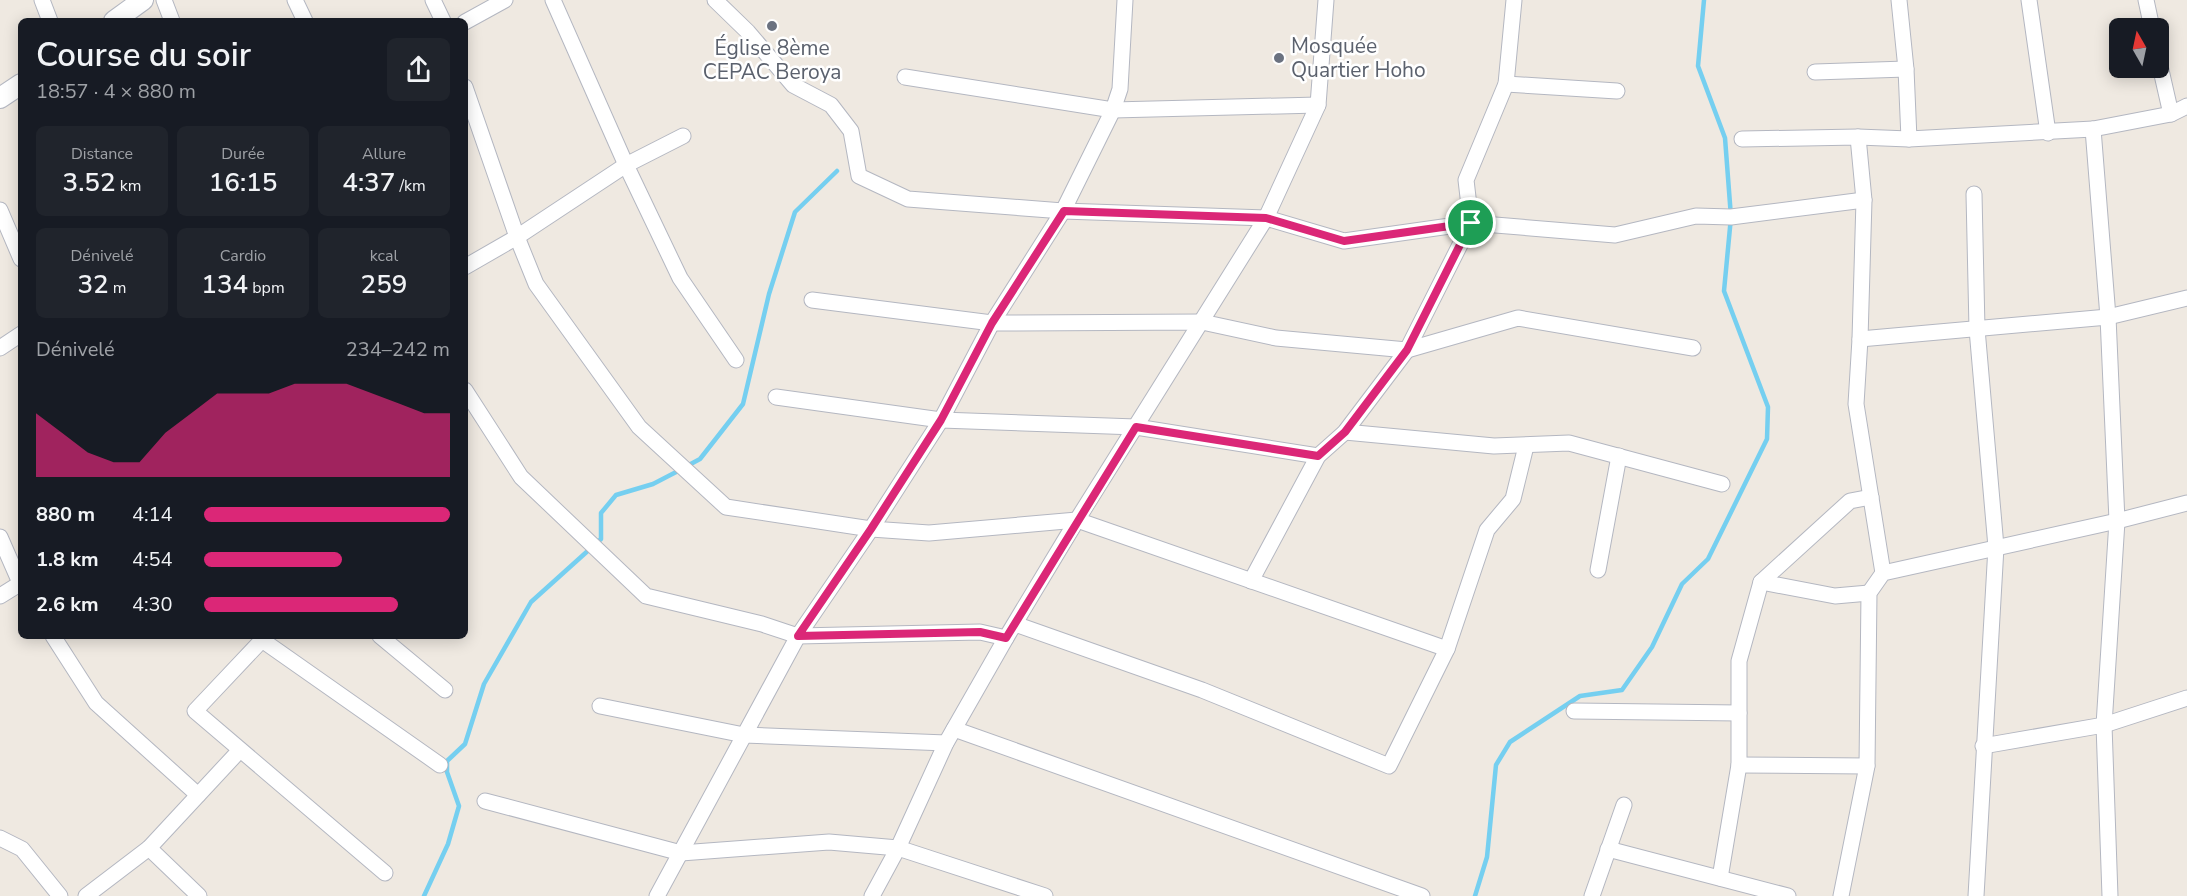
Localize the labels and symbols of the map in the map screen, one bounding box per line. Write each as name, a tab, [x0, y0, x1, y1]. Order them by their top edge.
north arrow	[2109, 18, 2169, 78]
marker: Église 8ème CEPAC Beroya	[765, 19, 779, 33]
place label: Mosquée Quartier Hoho	[1291, 32, 1426, 84]
place label: Église 8ème CEPAC Beroya	[703, 34, 841, 86]
marker: Mosquée Quartier Hoho	[1272, 51, 1286, 65]
pin	[1445, 197, 1496, 248]

